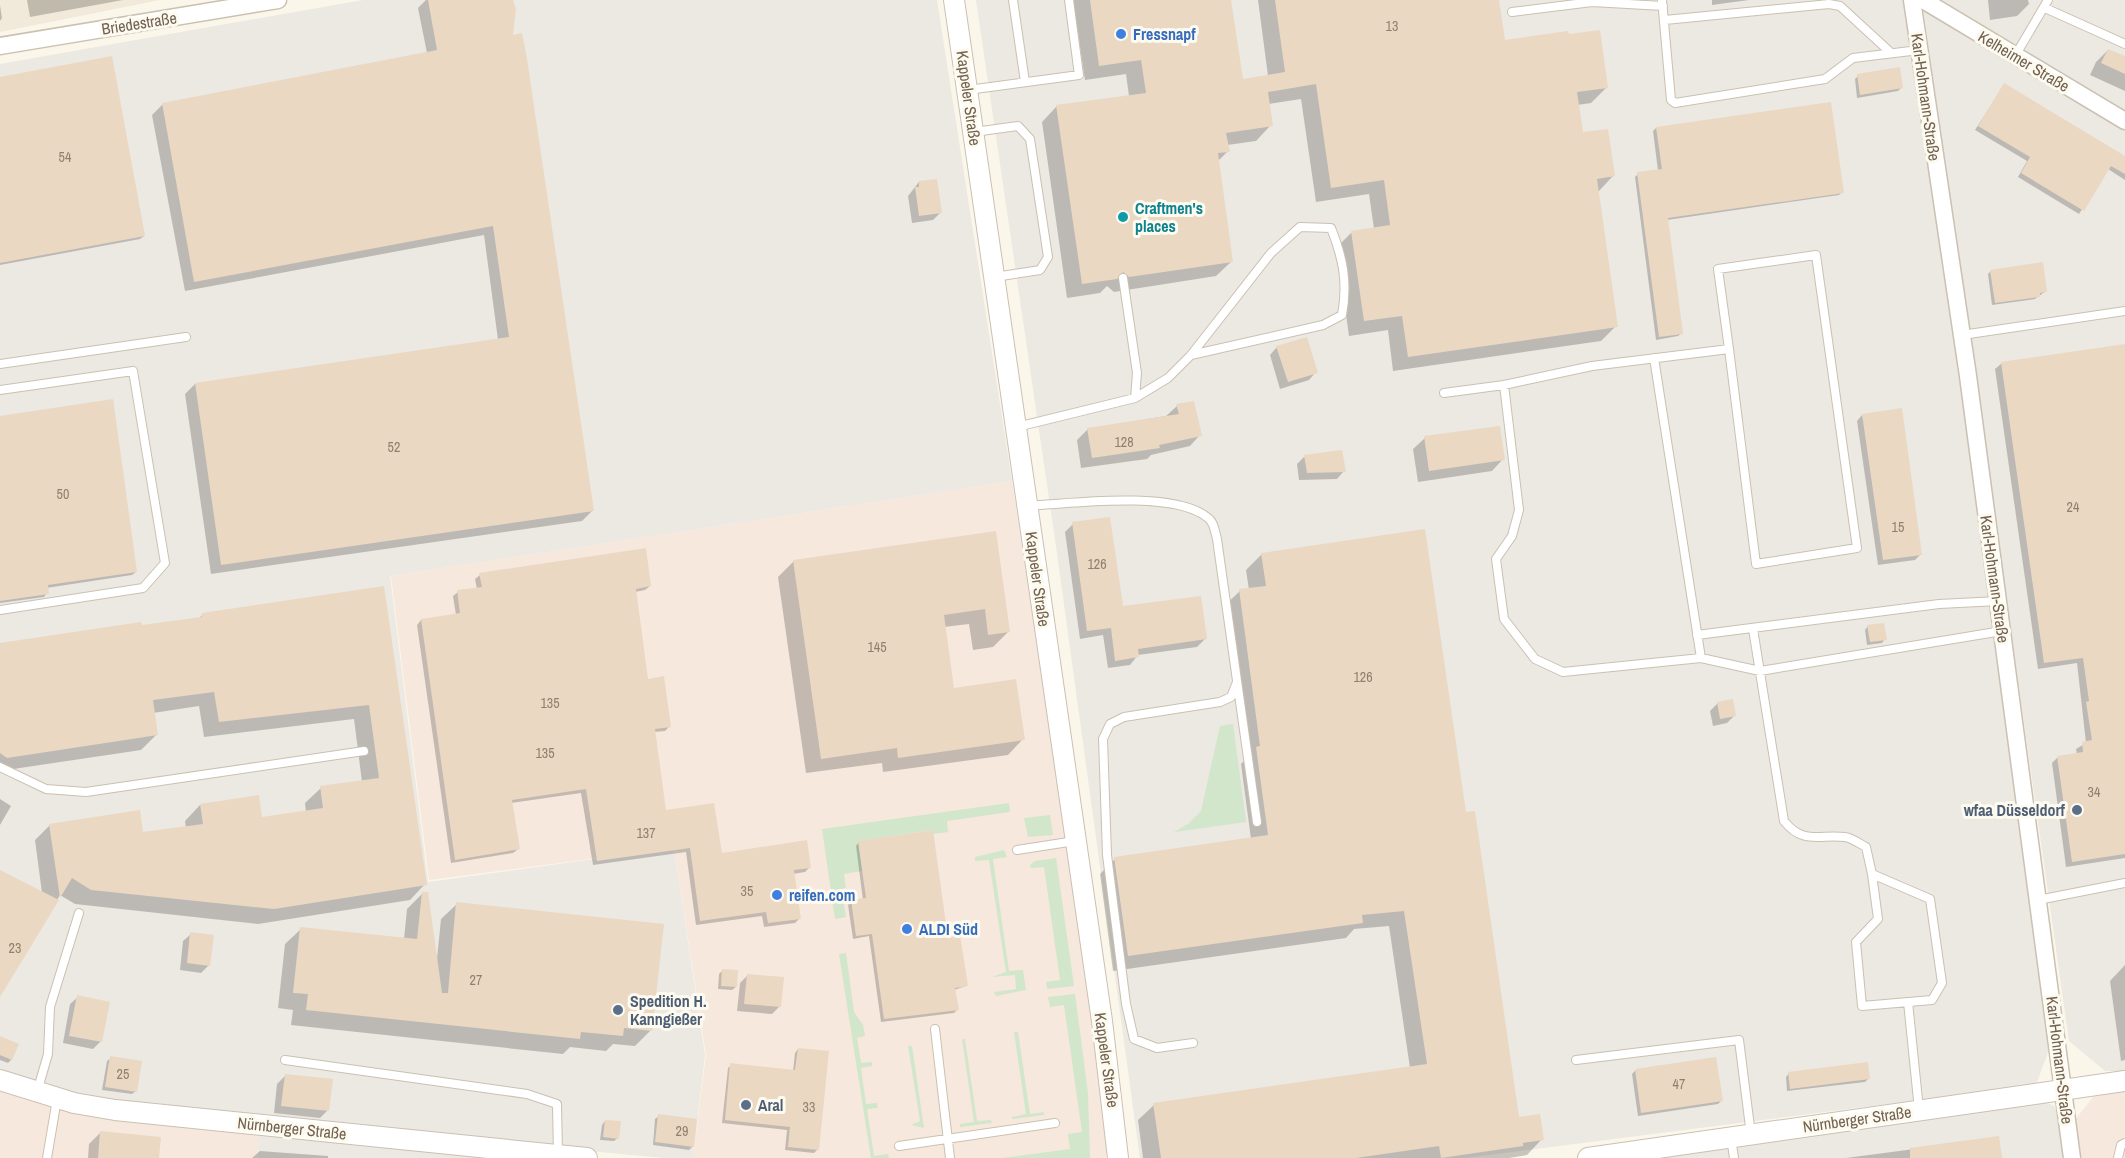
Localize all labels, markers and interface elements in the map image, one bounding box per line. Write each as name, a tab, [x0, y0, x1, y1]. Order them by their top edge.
street label: Briedestraße	[100, 6, 178, 40]
house number: 13	[1386, 17, 1398, 35]
place label: Fressnapf	[1133, 23, 1196, 45]
street label: Kelheimer Straße	[1974, 25, 2074, 97]
marker: Fressnapf	[1114, 27, 1128, 41]
street label: Karl-Hohmann-Straße	[1906, 32, 1946, 162]
street label: Kappeler Straße	[951, 49, 987, 147]
house number: 54	[59, 148, 72, 166]
place label: Craftmen's places	[1135, 197, 1203, 237]
marker: Craftmen's places	[1116, 210, 1130, 224]
house number: 128	[1114, 433, 1134, 451]
house number: 52	[388, 438, 400, 456]
house number: 50	[57, 485, 69, 503]
house number: 24	[2067, 498, 2080, 516]
street label: Karl-Hohmann-Straße	[1975, 514, 2015, 644]
house number: 15	[1892, 518, 1904, 536]
street label: Kappeler Straße	[1020, 530, 1056, 628]
house number: 126	[1087, 555, 1107, 573]
house number: 145	[867, 638, 887, 656]
house number: 126	[1353, 668, 1373, 686]
house number: 135	[540, 694, 560, 712]
house number: 135	[535, 744, 555, 762]
house number: 34	[2088, 783, 2101, 801]
place label: wfaa Düsseldorf	[1964, 799, 2066, 821]
marker: wfaa Düsseldorf	[2070, 803, 2084, 817]
house number: 137	[636, 824, 656, 842]
house number: 35	[741, 882, 753, 900]
place label: reifen.com	[789, 884, 855, 906]
marker: reifen.com	[770, 888, 784, 902]
place label: ALDI Süd	[919, 918, 978, 940]
marker: ALDI Süd	[900, 922, 914, 936]
house number: 23	[9, 939, 21, 957]
house number: 27	[470, 971, 482, 989]
place label: Spedition H. Kanngießer	[630, 990, 707, 1030]
street label: Karl-Hohmann-Straße	[2041, 995, 2079, 1125]
marker: Spedition H. Kanngießer	[611, 1003, 625, 1017]
street label: Kappeler Straße	[1089, 1011, 1125, 1109]
house number: 25	[117, 1065, 129, 1083]
house number: 47	[1673, 1075, 1685, 1093]
place label: Aral	[758, 1094, 784, 1116]
marker: Aral	[739, 1098, 753, 1112]
house number: 33	[803, 1098, 815, 1116]
street label: Nürnberger Straße	[1801, 1100, 1913, 1138]
street label: Nürnberger Straße	[236, 1111, 348, 1145]
house number: 29	[676, 1122, 688, 1140]

